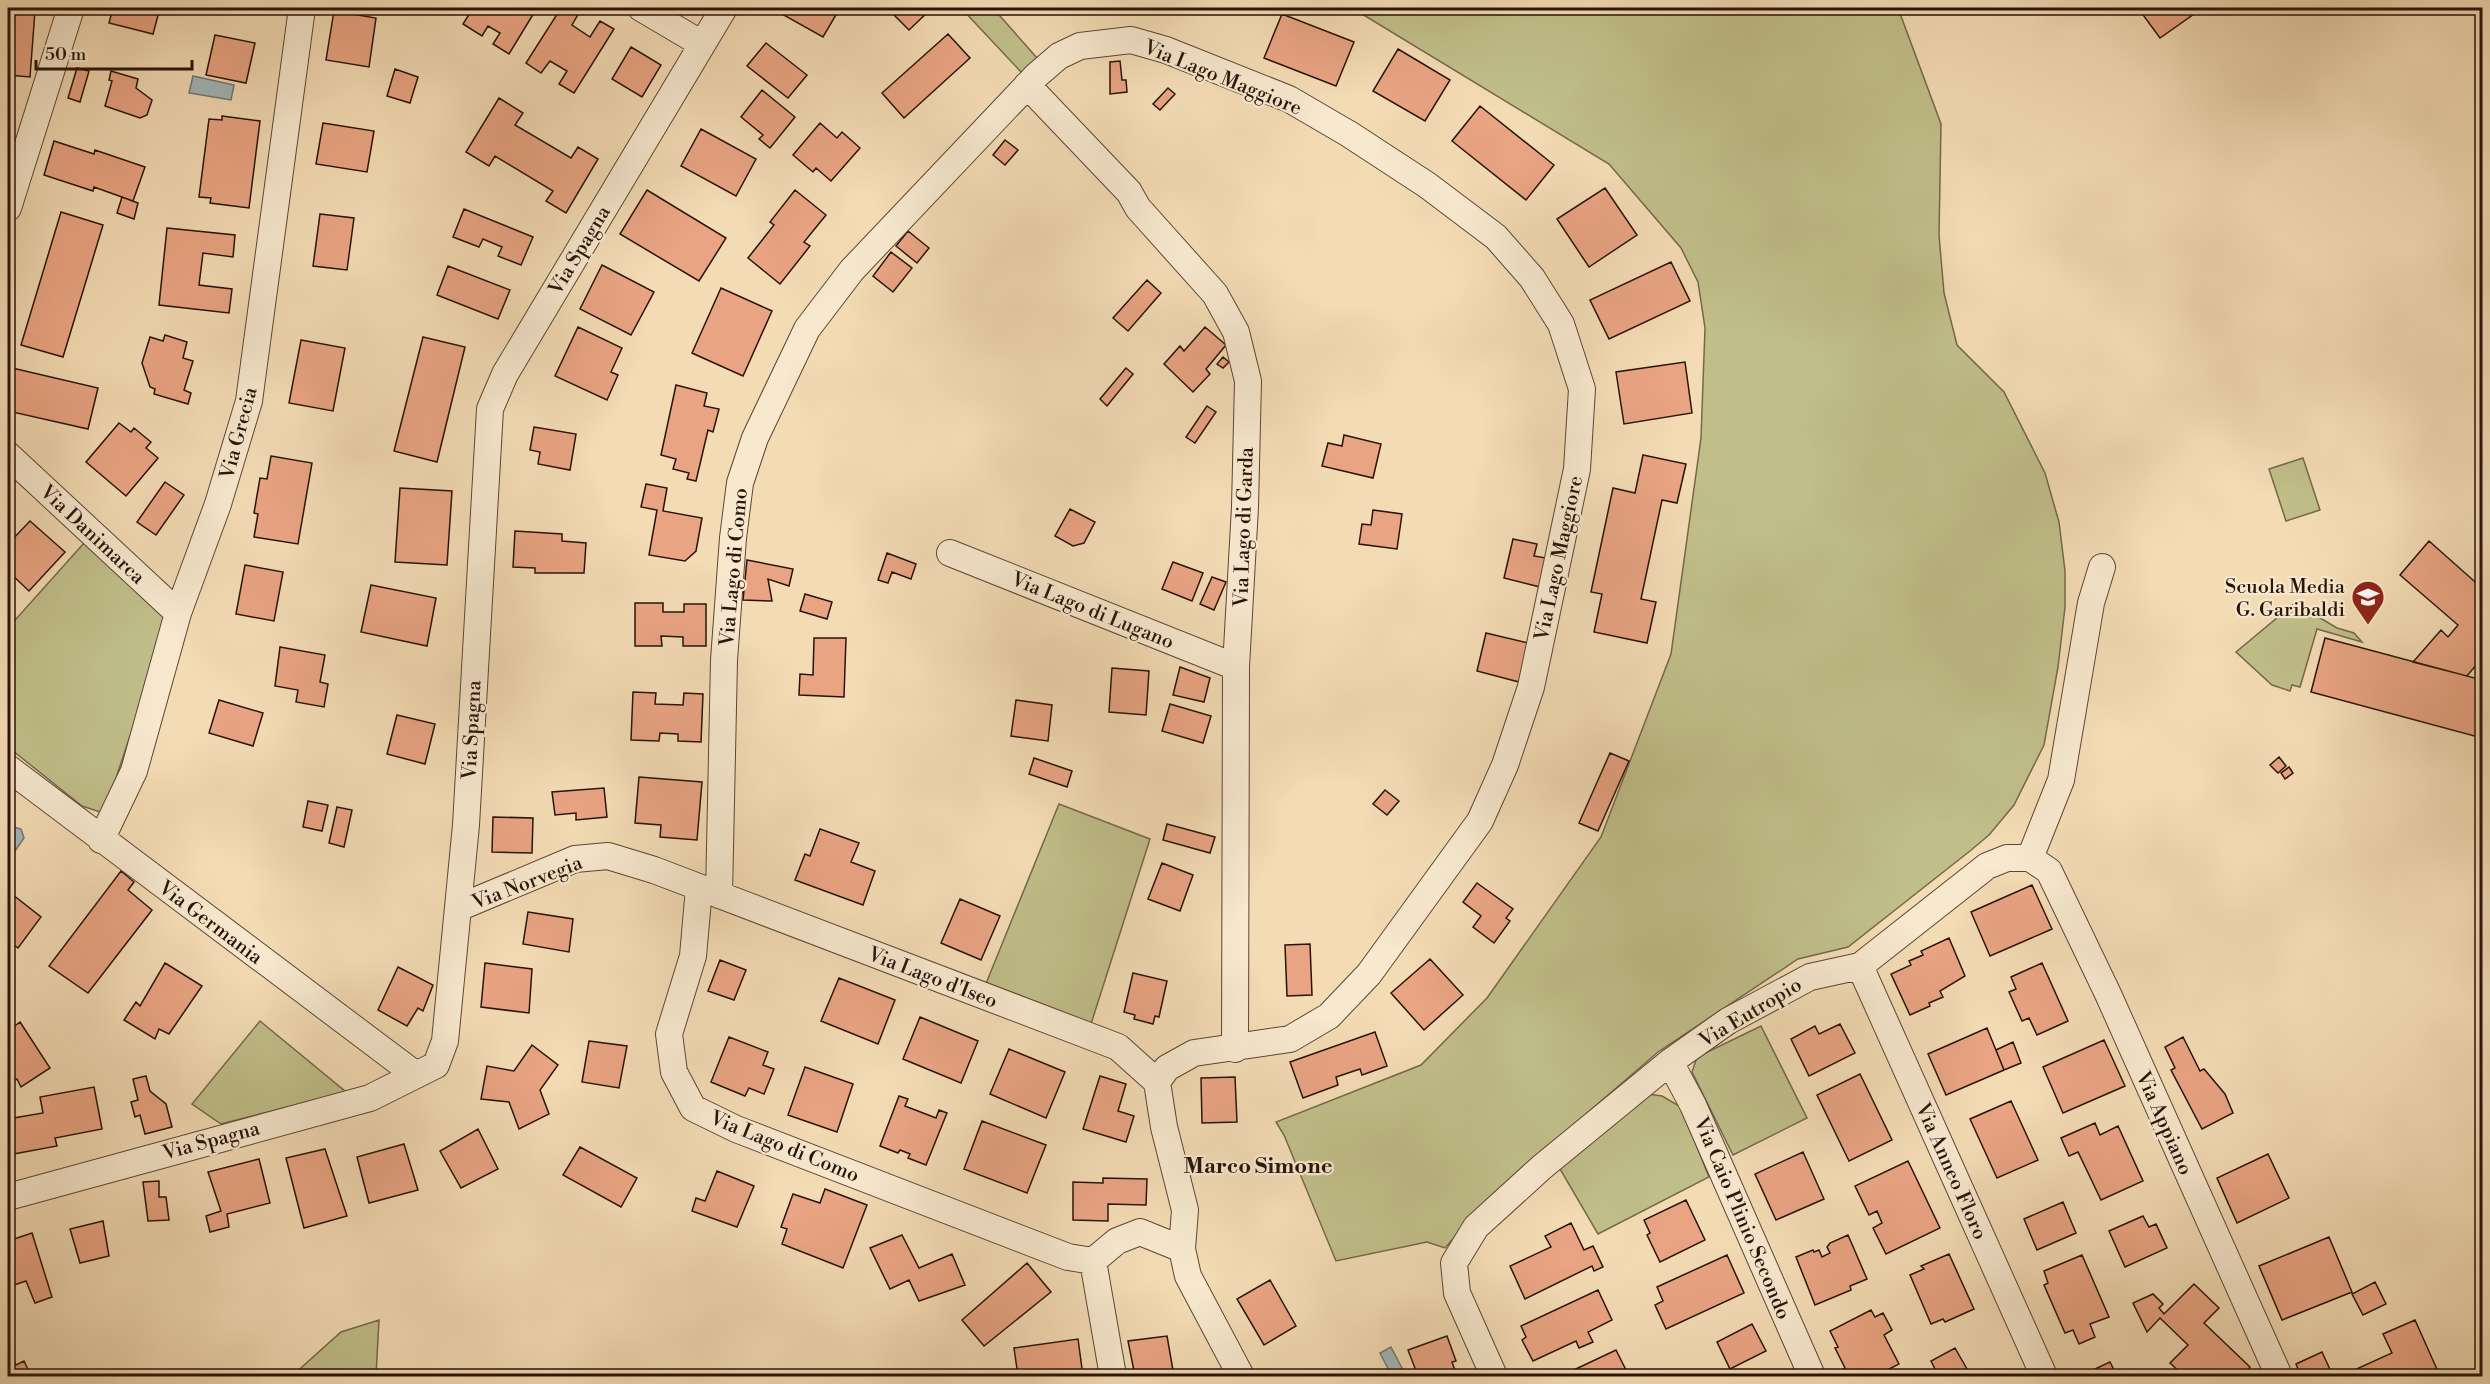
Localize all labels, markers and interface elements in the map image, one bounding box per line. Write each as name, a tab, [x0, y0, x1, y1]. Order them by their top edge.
scale bar	[36, 33, 192, 71]
street label: Via Lago Maggiore	[1139, 35, 1305, 121]
text: 50 m	[45, 43, 87, 66]
street label: Via Spagna	[543, 201, 617, 301]
street label: Via Grecia	[215, 384, 264, 483]
street label: Via Lago di Garda	[1229, 446, 1260, 608]
street label: Via Lago Maggiore	[1530, 474, 1589, 644]
street label: Via Danimarca	[34, 479, 150, 591]
street label: Via Lago di Como	[715, 487, 754, 648]
street label: Via Lago di Lugano	[1006, 567, 1178, 655]
place label: Scuola Media G. Garibaldi	[2225, 575, 2346, 623]
school or university icon: Scuola Media G. Garibaldi	[2350, 579, 2386, 626]
street label: Via Spagna	[457, 679, 488, 781]
street label: Via Norvegia	[468, 851, 587, 916]
street label: Via Germania	[152, 875, 268, 971]
street label: Via Lago d'Iseo	[863, 942, 1001, 1015]
street label: Via Eutropio	[1694, 973, 1807, 1054]
street label: Via Appiano	[2129, 1067, 2198, 1179]
street label: Via Anneo Floro	[1909, 1098, 1992, 1244]
street label: Via Lago di Como	[705, 1106, 863, 1189]
street label: Via Caio Plinio Secondo	[1687, 1113, 1796, 1324]
street label: Via Spagna	[159, 1116, 264, 1167]
district label: Marco Simone	[1183, 1153, 1333, 1180]

